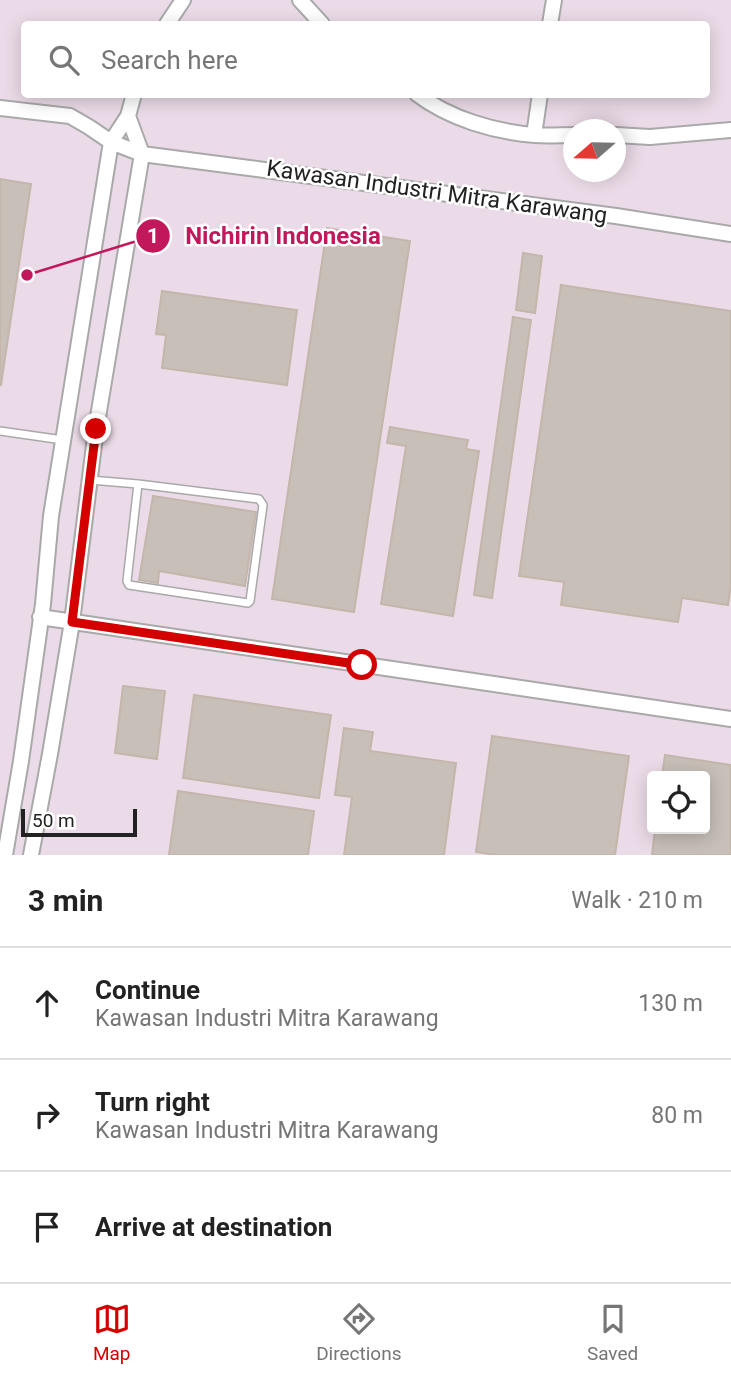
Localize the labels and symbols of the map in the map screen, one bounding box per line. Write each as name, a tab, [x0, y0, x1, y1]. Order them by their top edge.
north arrow	[563, 119, 626, 182]
street label: Kawasan Industri Mitra Karawang	[265, 155, 609, 229]
callout: Nichirin Indonesia	[136, 213, 394, 258]
text: Nichirin Indonesia	[185, 222, 381, 250]
text: 1	[147, 224, 159, 248]
route end	[80, 413, 111, 444]
route start	[346, 649, 377, 680]
scale bar	[21, 806, 136, 838]

